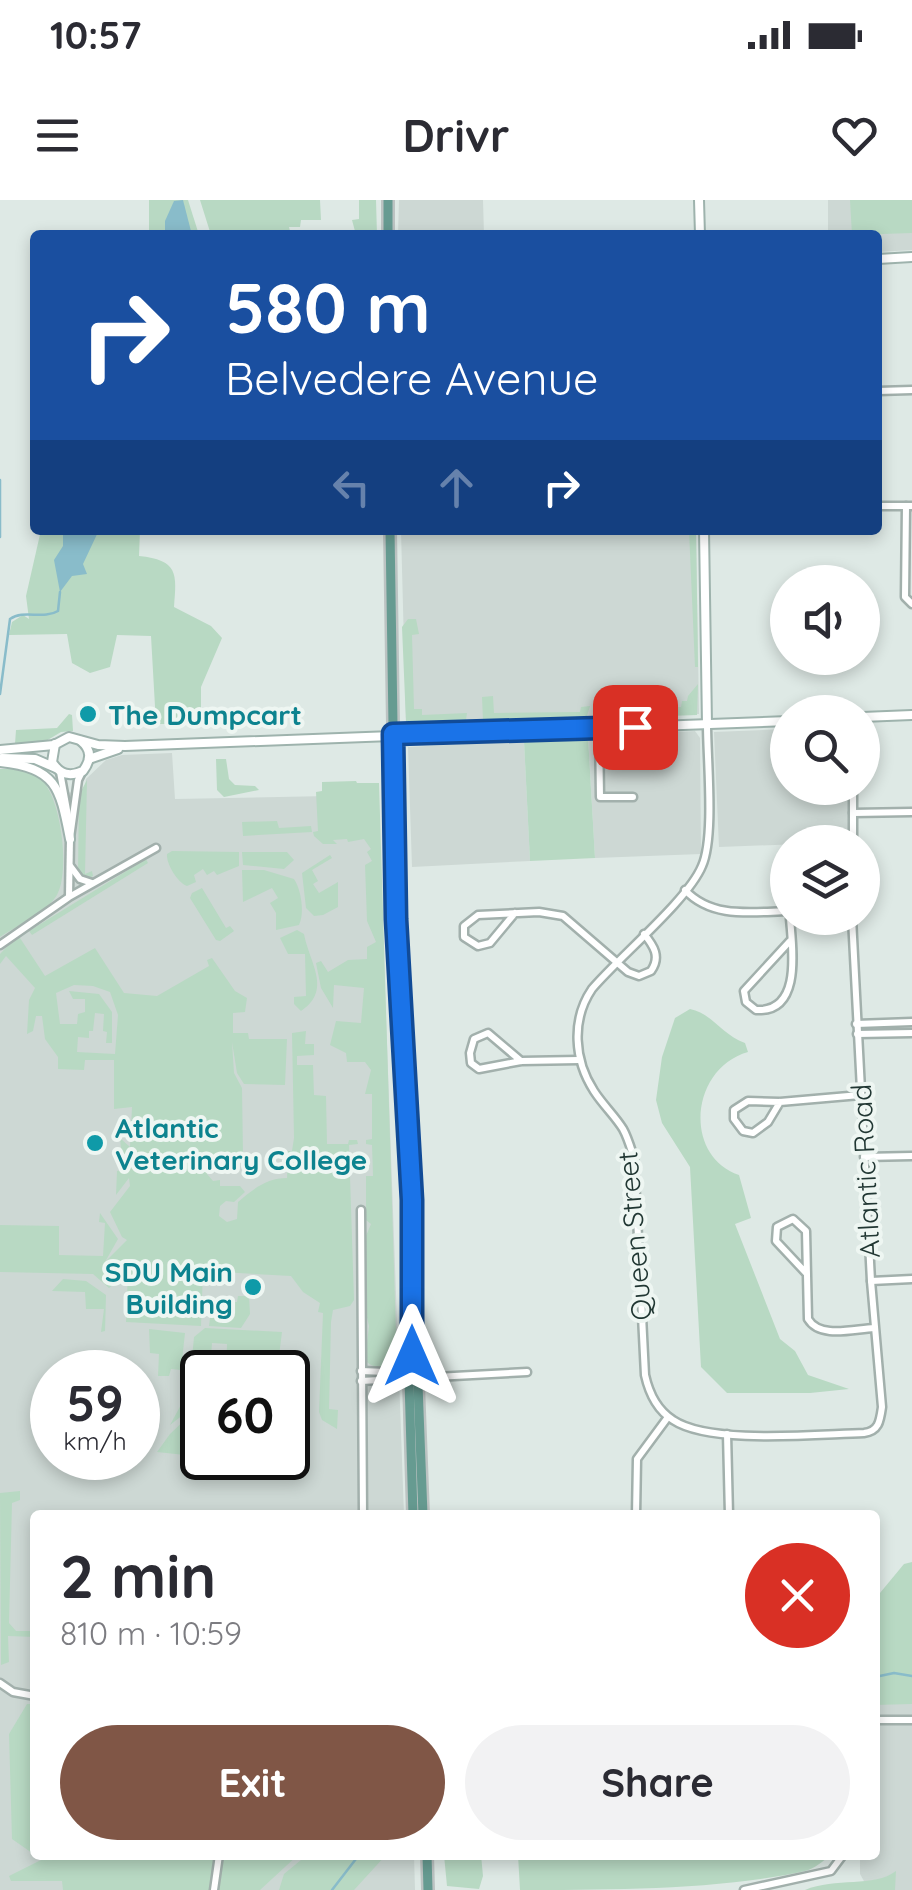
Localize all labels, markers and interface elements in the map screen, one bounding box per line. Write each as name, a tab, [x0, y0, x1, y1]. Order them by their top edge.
text: 10:57	[50, 11, 141, 59]
text: Drivr	[402, 107, 510, 163]
icon: menu	[30, 108, 85, 163]
icon: heart	[827, 108, 882, 163]
text: 580 m	[225, 263, 431, 351]
icon: right	[60, 270, 190, 400]
text: Belvedere Avenue	[225, 350, 599, 406]
icon: left	[324, 460, 379, 515]
icon: ahead	[429, 460, 484, 515]
icon: right	[534, 460, 589, 515]
map controls	[770, 565, 880, 935]
button: sound	[770, 565, 880, 675]
pin	[593, 685, 678, 770]
button: search	[770, 695, 880, 805]
place label: The Dumpcart	[108, 697, 302, 732]
icon: arrive	[608, 700, 663, 755]
marker: The Dumpcart	[77, 703, 99, 725]
button: layers	[770, 825, 880, 935]
street label: Atlantic Road	[843, 1083, 887, 1259]
place label: Atlantic Veterinary College	[115, 1110, 367, 1177]
marker: Atlantic Veterinary College	[84, 1132, 106, 1154]
street label: Queen Street	[609, 1150, 659, 1322]
place label: SDU Main Building	[105, 1254, 233, 1321]
marker: SDU Main Building	[242, 1276, 264, 1298]
position arrow	[360, 1304, 464, 1408]
speed limit sign: 60	[180, 1350, 310, 1480]
text: 59	[66, 1371, 124, 1434]
text: km/h	[63, 1425, 127, 1456]
text: 2 min	[60, 1538, 216, 1613]
button: close	[745, 1543, 850, 1648]
text: 810 m · 10:59	[60, 1613, 242, 1653]
button: Exit	[60, 1725, 445, 1840]
button: Share	[465, 1725, 850, 1840]

